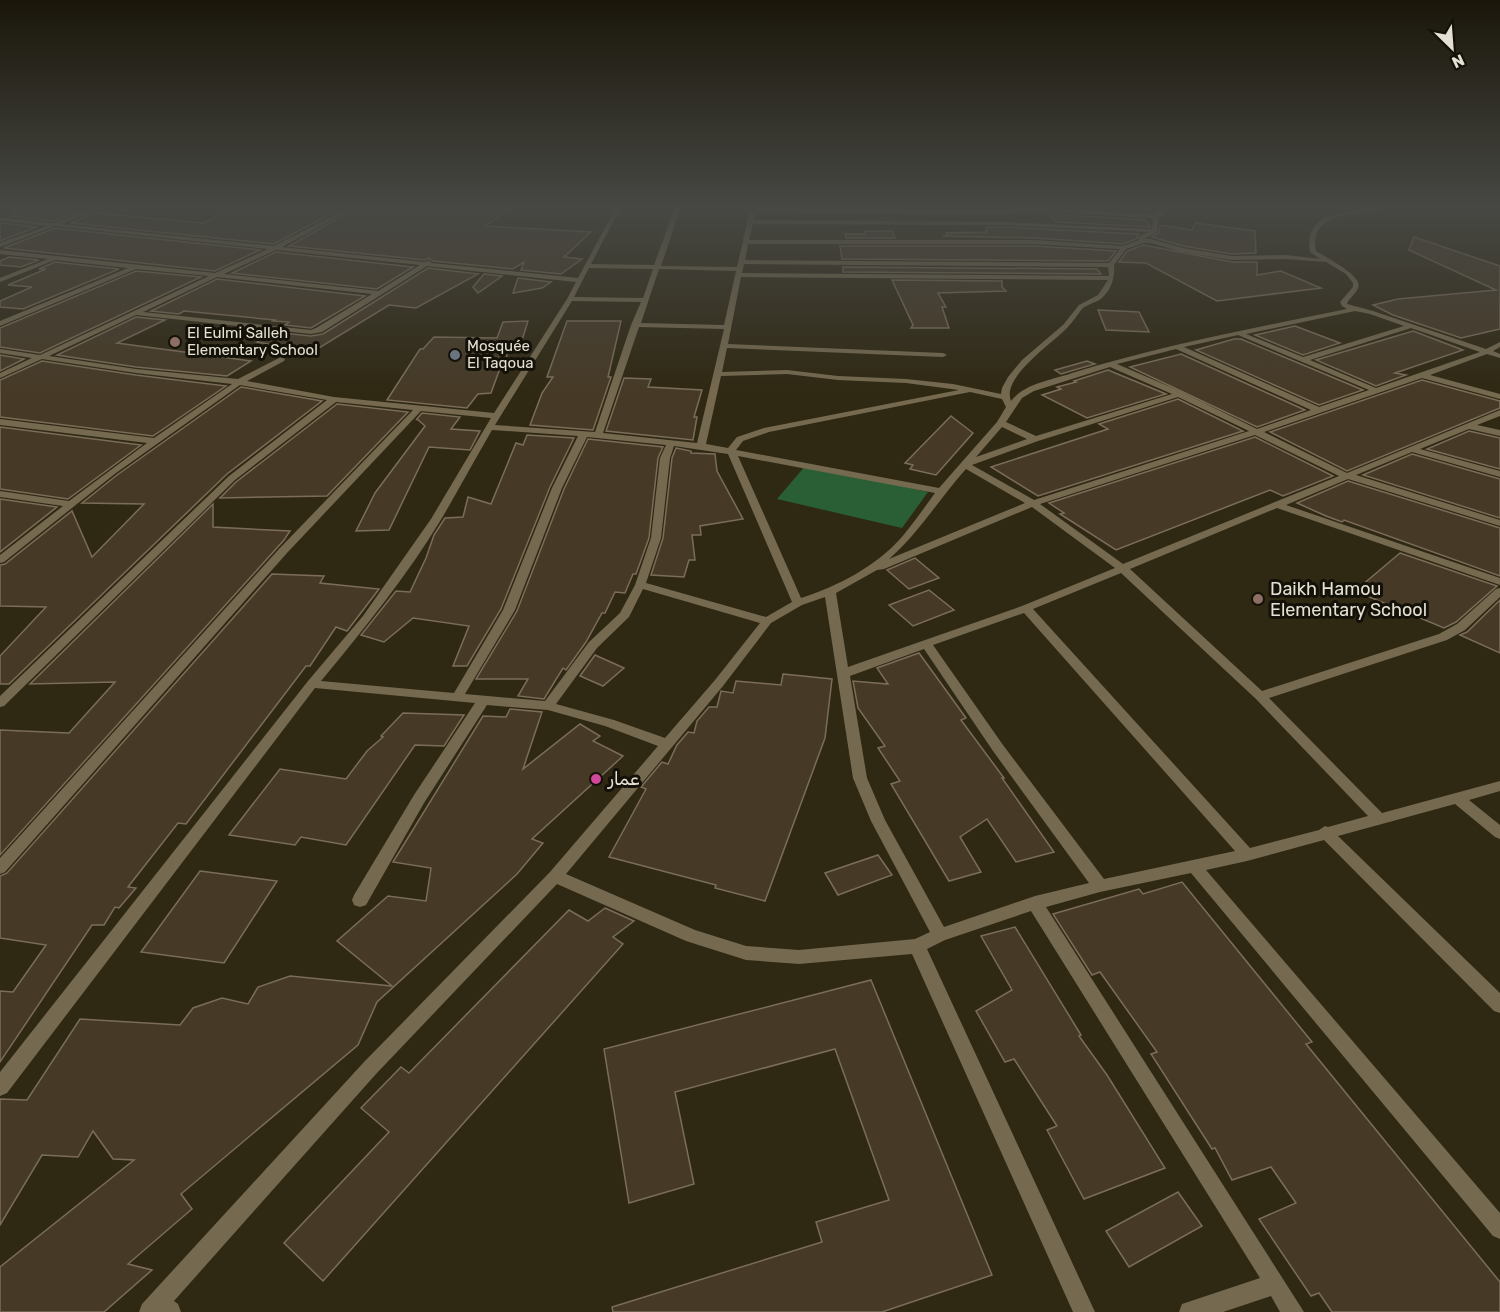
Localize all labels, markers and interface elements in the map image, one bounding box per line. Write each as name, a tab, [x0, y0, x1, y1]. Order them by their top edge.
north arrow	[1422, 18, 1482, 78]
text: N	[1449, 50, 1467, 72]
place label: El Eulmi Salleh Elementary School	[187, 324, 318, 359]
marker: El Eulmi Salleh Elementary School	[168, 335, 182, 349]
place label: Mosquée El Taqoua	[467, 337, 533, 372]
marker: Mosquée El Taqoua	[448, 348, 462, 362]
place label: Daikh Hamou Elementary School	[1270, 578, 1427, 621]
marker: Daikh Hamou Elementary School	[1251, 592, 1265, 606]
place label: عمار	[607, 768, 640, 790]
marker: عمار	[589, 772, 603, 786]

